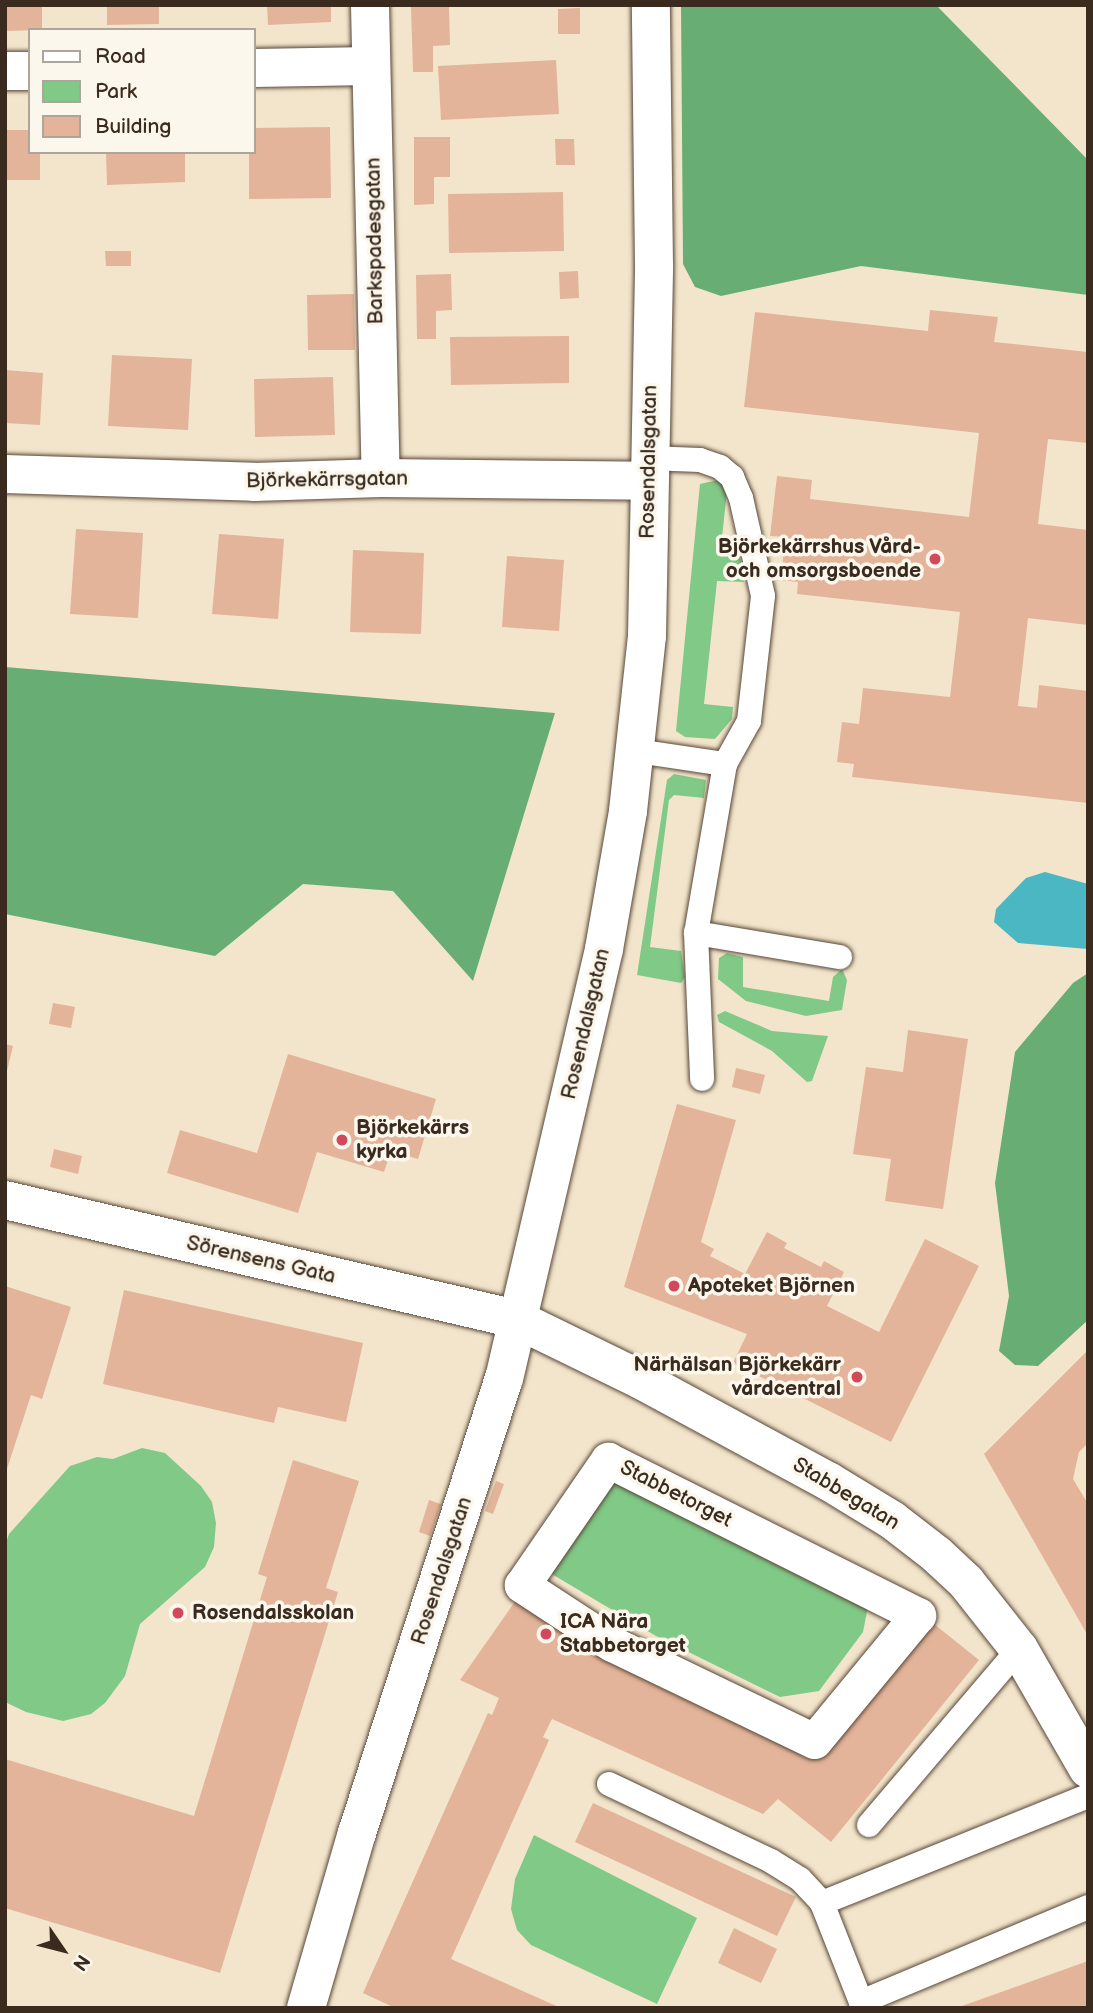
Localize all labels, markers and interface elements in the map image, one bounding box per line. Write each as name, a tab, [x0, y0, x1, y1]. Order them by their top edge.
legend	[28, 28, 256, 154]
text: Road	[95, 44, 146, 69]
text: Park	[95, 79, 137, 104]
text: Building	[95, 114, 171, 139]
street label: Barkspadesgatan	[361, 157, 389, 325]
street label: Rosendalsgatan	[635, 385, 663, 539]
street label: Björkekärrsgatan	[246, 466, 408, 494]
place label: Björkekärrshus Vård- och omsorgsboende	[717, 534, 921, 584]
marker: Björkekärrshus Vård- och omsorgsboende	[927, 551, 943, 567]
street label: Rosendalsgatan	[556, 946, 616, 1102]
place label: Björkekärrs kyrka	[356, 1115, 469, 1165]
marker: Björkekärrs kyrka	[334, 1132, 350, 1148]
street label: Sörensens Gata	[184, 1231, 338, 1289]
place label: Apoteket Björnen	[688, 1273, 855, 1299]
marker: Apoteket Björnen	[666, 1278, 682, 1294]
place label: Närhälsan Björkekärr vårdcentral	[633, 1352, 841, 1402]
marker: Närhälsan Björkekärr vårdcentral	[847, 1367, 867, 1387]
street label: Stabbegatan	[788, 1452, 904, 1536]
street label: Stabbetorget	[616, 1455, 736, 1533]
street label: Rosendalsgatan	[406, 1494, 478, 1648]
place label: Rosendalsskolan	[192, 1600, 354, 1626]
marker: Rosendalsskolan	[170, 1605, 186, 1621]
place label: ICA Nära Stabbetorget	[560, 1609, 686, 1659]
marker: ICA Nära Stabbetorget	[538, 1626, 554, 1642]
north arrow	[28, 1915, 98, 1985]
text: N	[67, 1950, 94, 1975]

